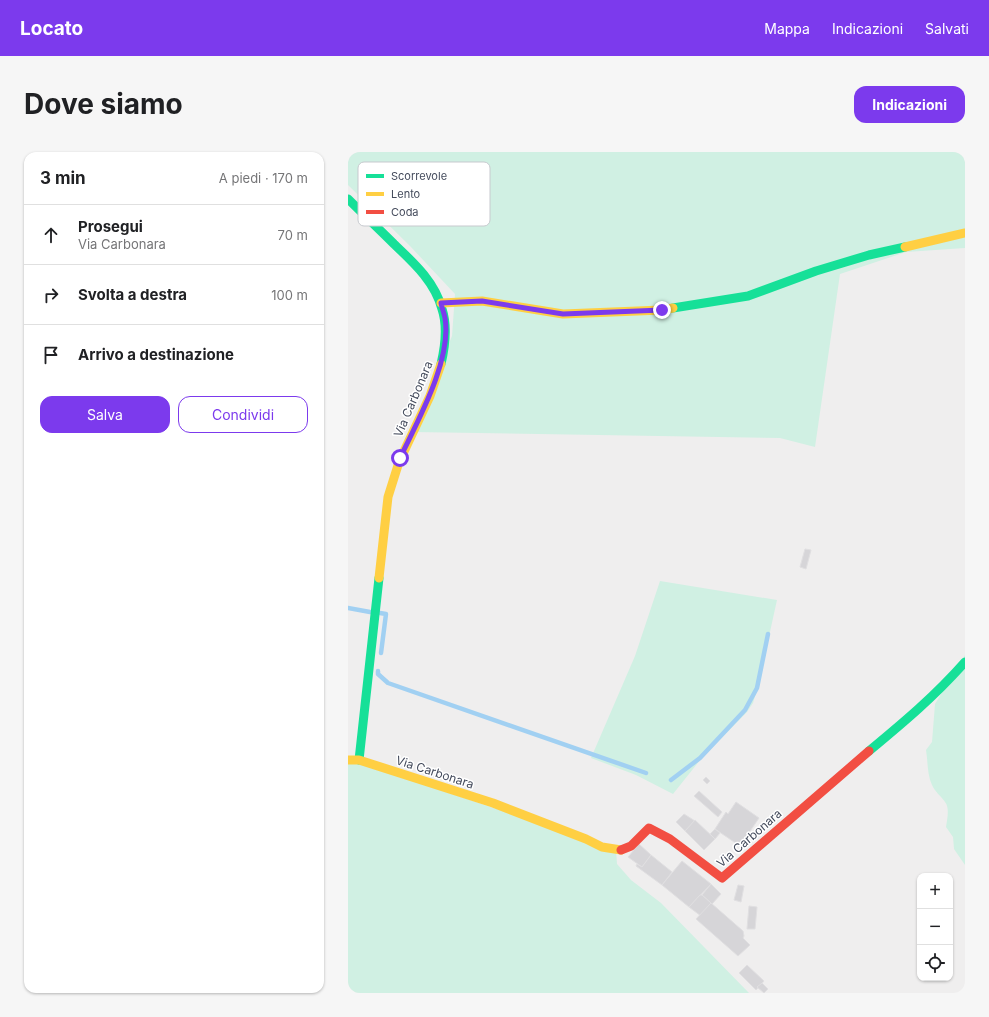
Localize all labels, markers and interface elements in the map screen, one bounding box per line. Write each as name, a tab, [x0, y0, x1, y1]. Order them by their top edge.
text: Locato	[20, 17, 83, 40]
text: Mappa	[764, 20, 810, 37]
text: Indicazioni	[832, 20, 903, 37]
text: Salvati	[925, 20, 969, 37]
button: Indicazioni	[854, 86, 965, 123]
text: Dove siamo	[24, 87, 183, 121]
legend	[358, 162, 490, 226]
text: 3 min	[40, 168, 86, 188]
text: Scorrevole	[391, 169, 447, 183]
text: A piedi · 170 m	[219, 170, 308, 186]
text: Lento	[391, 187, 421, 201]
text: Coda	[391, 205, 419, 219]
text: Prosegui	[78, 217, 143, 236]
icon: ahead	[40, 224, 62, 246]
text: 70 m	[278, 227, 308, 243]
text: Via Carbonara	[78, 236, 166, 252]
icon: right	[40, 284, 62, 306]
text: Svolta a destra	[78, 285, 187, 304]
text: 100 m	[271, 287, 308, 303]
route end	[653, 301, 671, 319]
icon: arrive	[40, 344, 62, 366]
text: Arrivo a destinazione	[78, 345, 234, 364]
street label: Via Carbonara	[390, 359, 436, 439]
button: Salva	[40, 396, 170, 433]
button: Condividi	[178, 396, 308, 433]
route start	[391, 449, 409, 467]
street label: Via Carbonara	[394, 752, 476, 792]
street label: Via Carbonara	[713, 806, 785, 870]
map controls	[917, 873, 953, 981]
button: +	[917, 873, 953, 909]
button: −	[917, 909, 953, 945]
button: locate	[917, 945, 953, 981]

